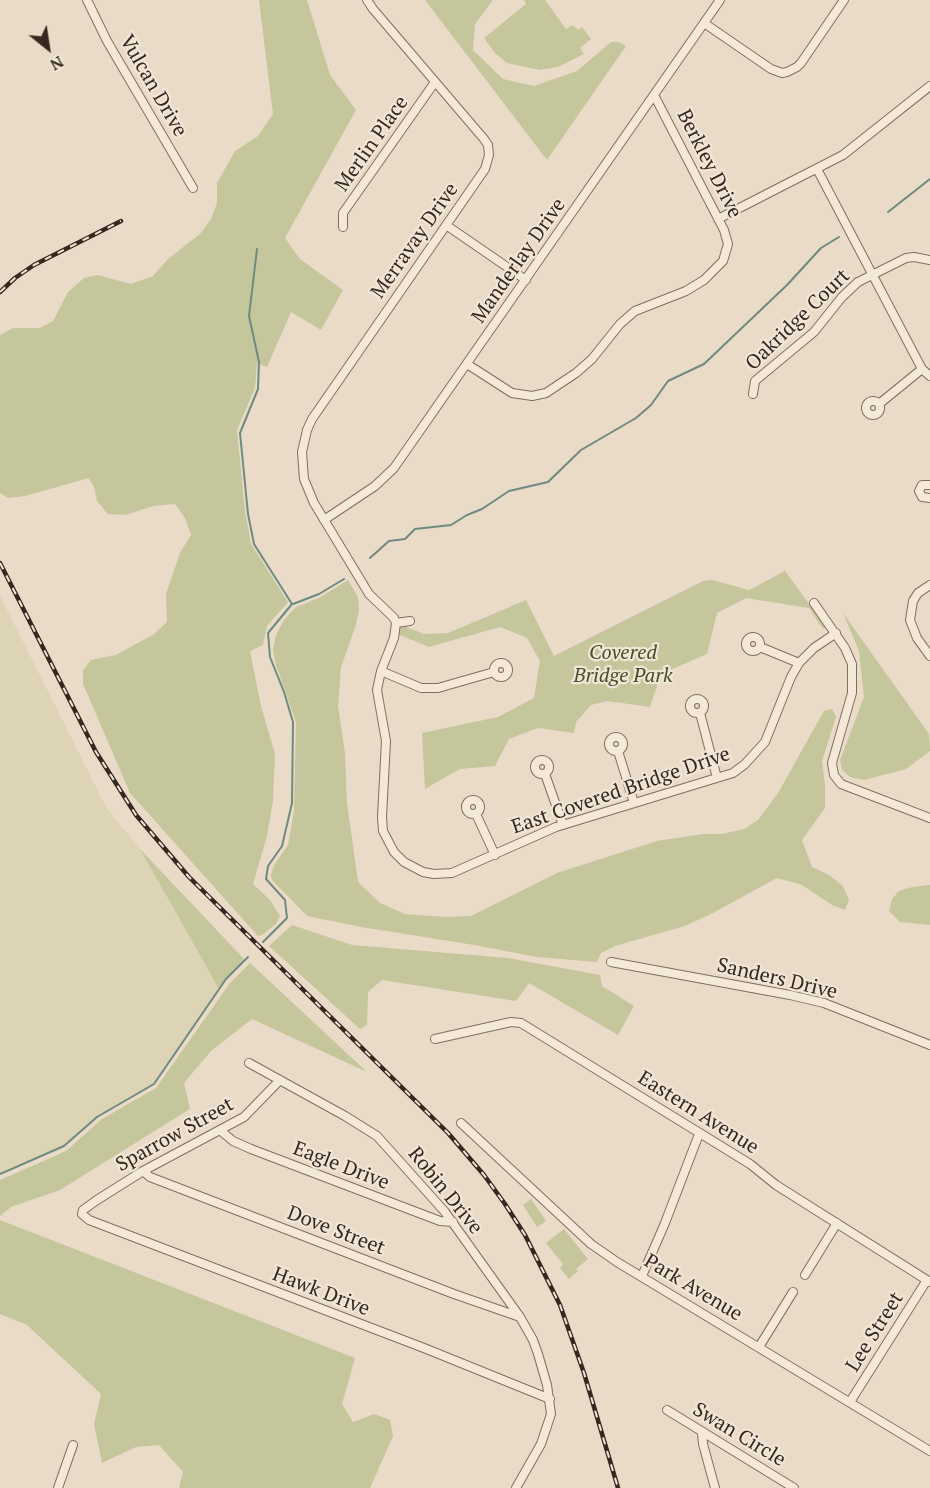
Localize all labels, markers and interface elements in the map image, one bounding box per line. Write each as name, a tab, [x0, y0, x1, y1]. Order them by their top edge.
north arrow	[18, 18, 78, 78]
street label: Vulcan Drive	[114, 31, 192, 141]
text: N	[46, 51, 68, 76]
street label: Merlin Place	[330, 92, 414, 196]
street label: Berkley Drive	[671, 106, 747, 222]
street label: Merravay Drive	[366, 179, 464, 303]
street label: Manderlay Drive	[467, 194, 571, 328]
street label: Oakridge Court	[741, 264, 855, 376]
park label: Covered Bridge Park	[573, 641, 673, 688]
street label: East Covered Bridge Drive	[509, 742, 733, 840]
street label: Sanders Drive	[714, 954, 840, 1004]
street label: Eastern Avenue	[633, 1066, 763, 1160]
street label: Sparrow Street	[112, 1093, 238, 1177]
street label: Eagle Drive	[290, 1137, 392, 1195]
street label: Robin Drive	[403, 1143, 487, 1239]
street label: Dove Street	[284, 1201, 388, 1261]
street label: Park Avenue	[640, 1249, 746, 1327]
street label: Hawk Drive	[269, 1263, 373, 1321]
street label: Lee Street	[841, 1288, 909, 1376]
street label: Swan Circle	[688, 1398, 790, 1472]

